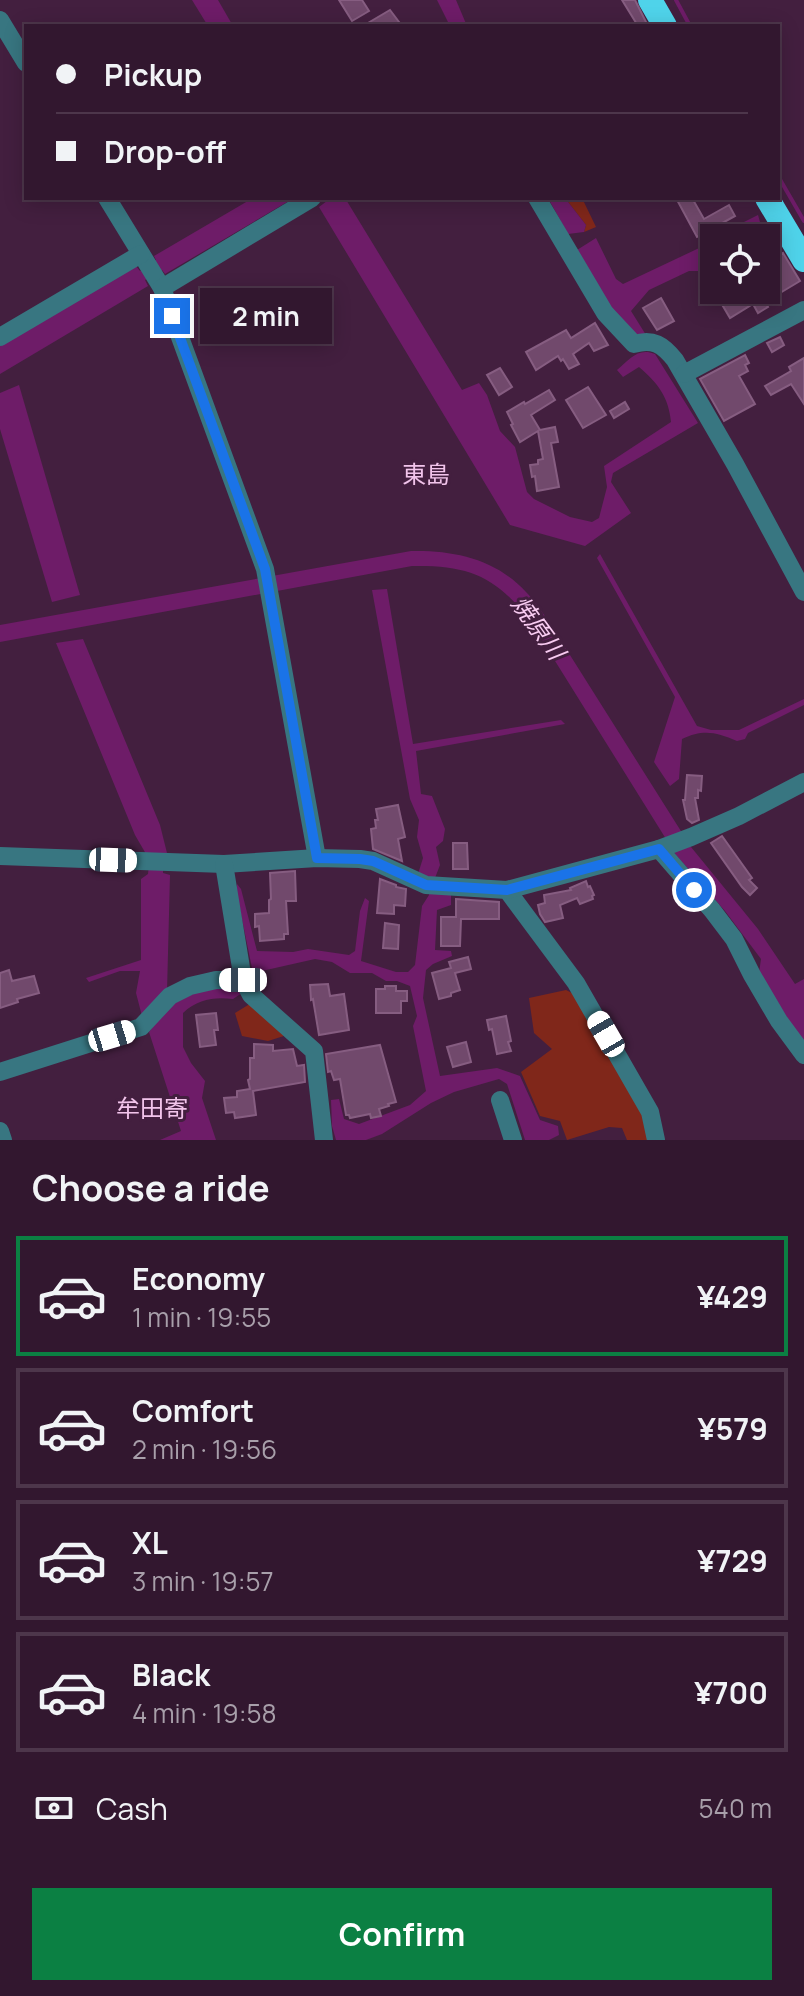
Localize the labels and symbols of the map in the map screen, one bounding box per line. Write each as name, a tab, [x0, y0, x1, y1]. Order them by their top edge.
callout: 2 min	[200, 288, 332, 344]
route end	[154, 298, 190, 334]
district label: 東島	[402, 457, 450, 490]
water label: 焼原川	[504, 588, 575, 668]
car	[89, 847, 137, 873]
route start	[676, 872, 712, 908]
car	[219, 968, 267, 992]
car	[584, 1007, 628, 1061]
car	[86, 1018, 138, 1054]
district label: 牟田寄	[116, 1091, 188, 1124]

